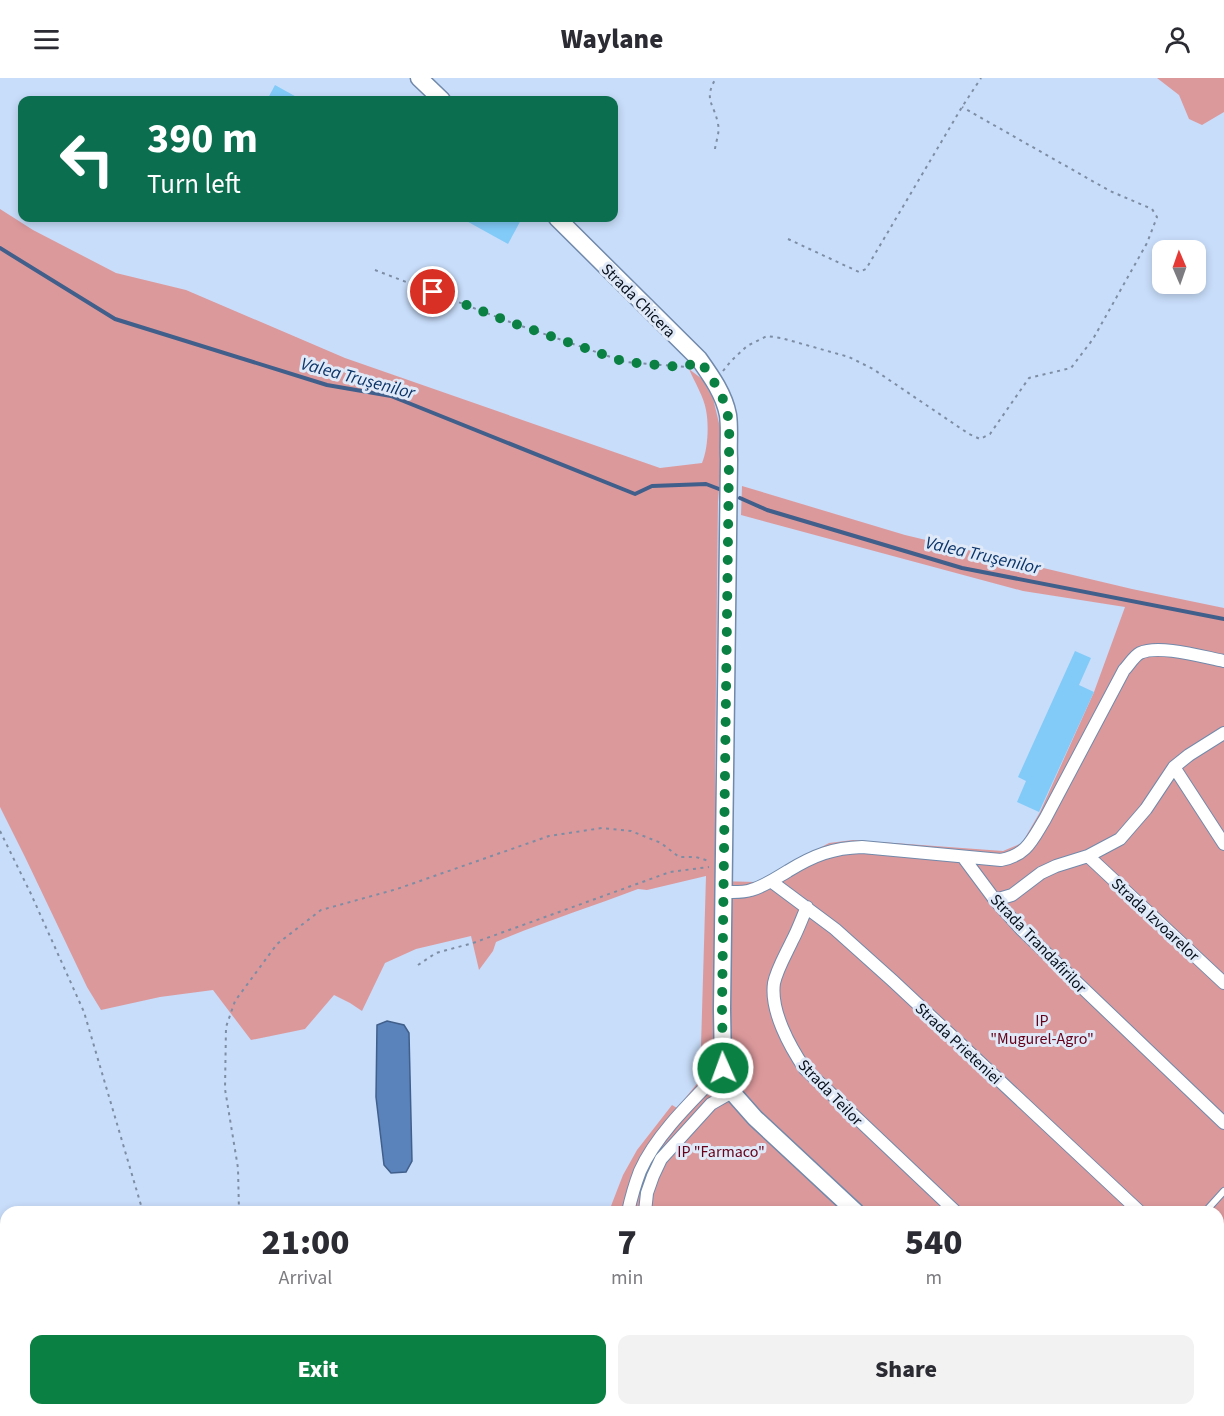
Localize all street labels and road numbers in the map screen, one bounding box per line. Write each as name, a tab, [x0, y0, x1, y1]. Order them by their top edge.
street label: Strada Chicera	[596, 259, 680, 343]
street label: Strada Izvoarelor	[1106, 873, 1205, 967]
street label: Strada Trandafirilor	[985, 889, 1092, 998]
street label: Strada Prieteniei	[910, 998, 1006, 1090]
street label: Strada Teilor	[793, 1055, 868, 1131]

